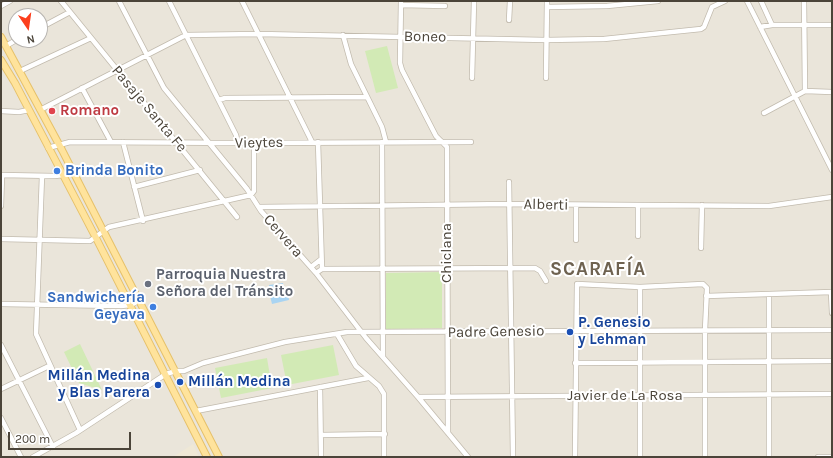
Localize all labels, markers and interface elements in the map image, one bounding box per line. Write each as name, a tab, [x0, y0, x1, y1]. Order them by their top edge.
north arrow	[8, 8, 48, 48]
street label: Boneo	[404, 28, 446, 46]
text: N	[25, 32, 36, 46]
street label: Pasaje Santa Fe	[108, 62, 190, 156]
place label: Romano	[60, 102, 119, 120]
marker: Romano	[47, 106, 57, 116]
street label: Vieytes	[234, 134, 284, 152]
place label: Brinda Bonito	[65, 162, 164, 180]
marker: Brinda Bonito	[52, 166, 62, 176]
street label: Alberti	[523, 196, 569, 214]
street label: Cervera	[259, 211, 307, 261]
street label: Chiclana	[438, 223, 456, 283]
district label: SCARAFÍA	[550, 259, 646, 281]
place label: Parroquia Nuestra Señora del Tránsito	[156, 266, 293, 301]
marker: Parroquia Nuestra Señora del Tránsito	[143, 279, 153, 289]
place label: Sandwichería Geyava	[47, 289, 145, 324]
marker: Sandwichería Geyava	[148, 302, 158, 312]
place label: P. Genesio y Lehman	[578, 314, 650, 349]
street label: Padre Genesio	[447, 322, 545, 342]
marker: P. Genesio y Lehman	[565, 327, 575, 337]
place label: Millán Medina y Blas Parera	[48, 367, 150, 402]
place label: Millán Medina	[188, 373, 290, 391]
marker: Millán Medina	[175, 377, 185, 387]
marker: Millán Medina y Blas Parera	[153, 380, 163, 390]
street label: Javier de La Rosa	[567, 387, 683, 405]
scale bar	[10, 424, 133, 450]
text: 200 m	[15, 432, 50, 446]

